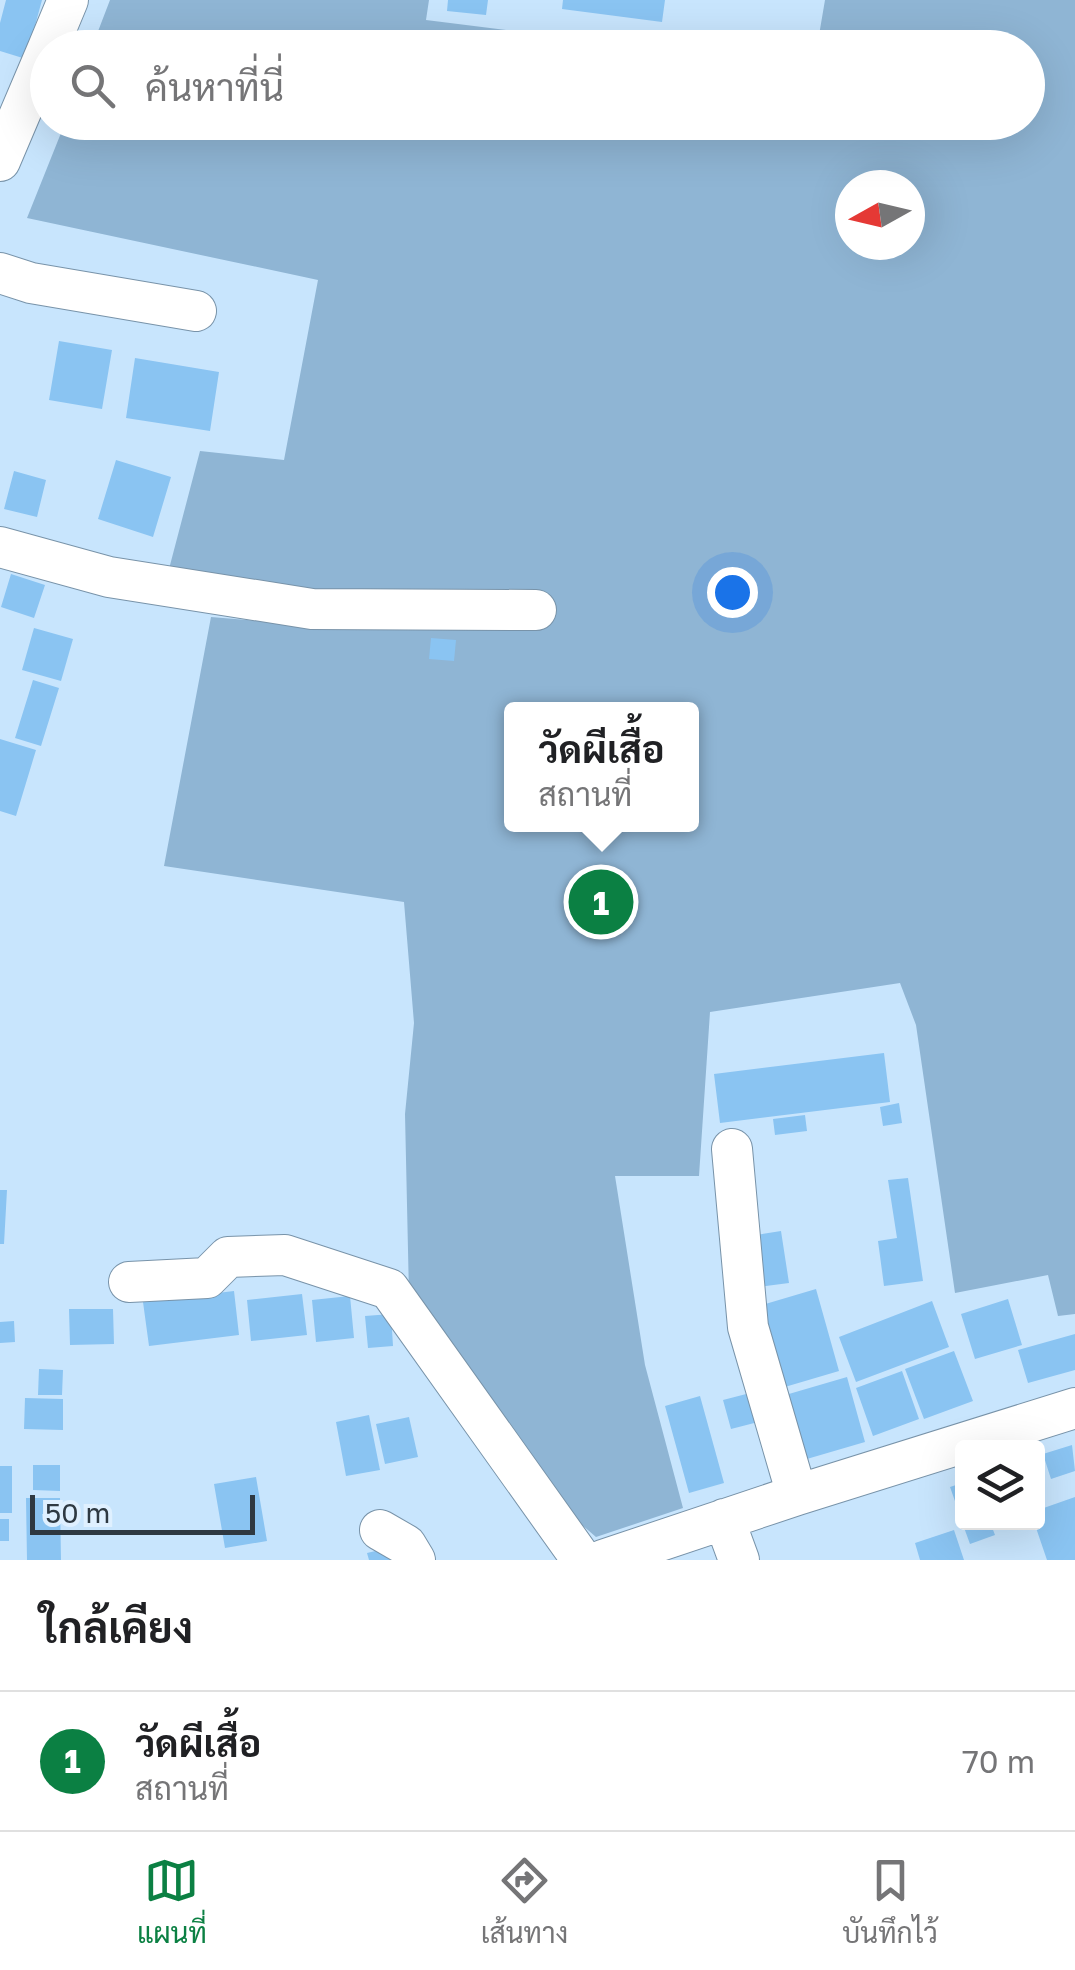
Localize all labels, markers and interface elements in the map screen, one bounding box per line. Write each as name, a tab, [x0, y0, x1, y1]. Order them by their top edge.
search box	[30, 30, 1045, 140]
icon: search	[65, 58, 120, 113]
text: ค้นหาที่นี่	[145, 64, 284, 109]
north arrow	[835, 170, 925, 260]
your location	[707, 567, 758, 618]
popup	[504, 702, 699, 832]
text: วัดผีเสื้อ	[538, 726, 665, 771]
text: สถานที่	[538, 775, 632, 813]
pin: 1	[568, 864, 634, 940]
map controls	[955, 1440, 1045, 1530]
button: layers	[955, 1440, 1045, 1530]
scale bar	[30, 1490, 255, 1534]
text: 50 m	[45, 1496, 110, 1529]
text: ใกล้เคียง	[40, 1602, 193, 1652]
text: วัดผีเสื้อ	[135, 1720, 261, 1765]
text: 1	[64, 1742, 81, 1780]
text: 70 m	[962, 1742, 1035, 1780]
text: สถานที่	[135, 1769, 229, 1807]
tab: แผนที่	[137, 1853, 207, 1949]
tab: เส้นทาง	[481, 1853, 568, 1949]
tab: บันทึกไว้	[842, 1853, 938, 1949]

